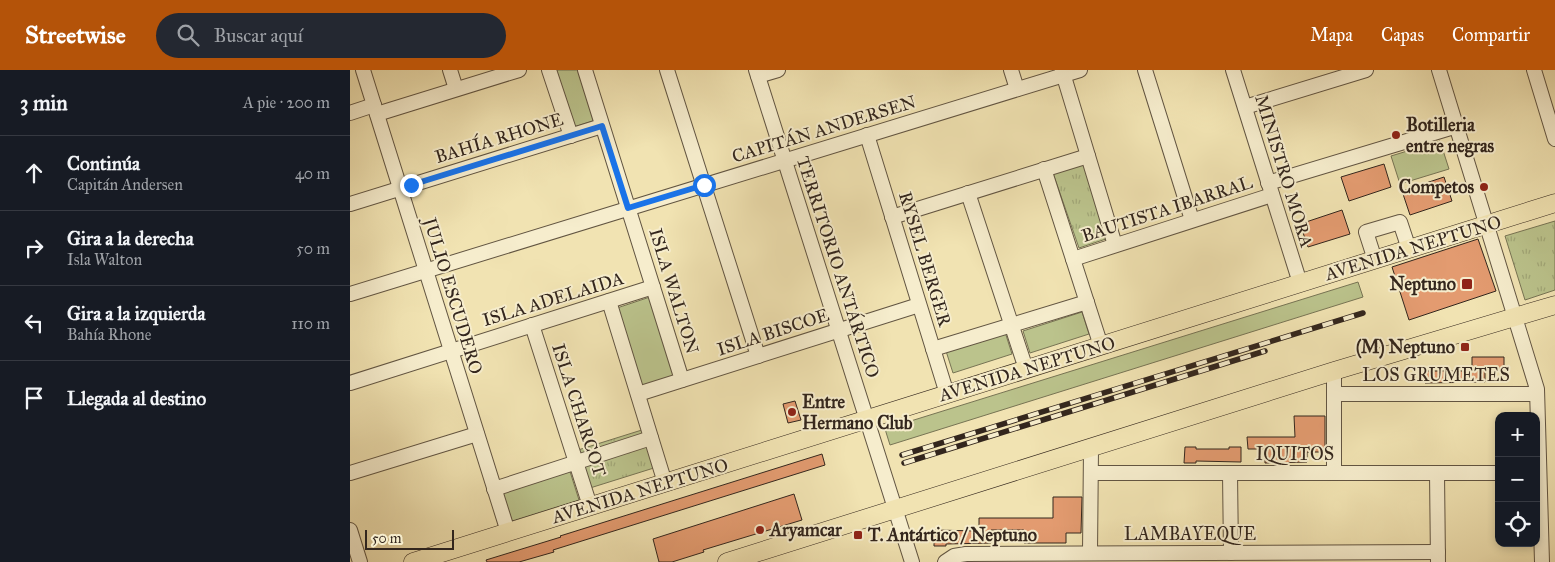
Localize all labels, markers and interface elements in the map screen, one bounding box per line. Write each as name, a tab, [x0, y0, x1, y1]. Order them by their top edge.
search box	[156, 13, 506, 58]
text: Streetwise	[25, 20, 126, 50]
icon: search	[174, 21, 202, 49]
text: Buscar aquí	[214, 24, 303, 47]
text: Mapa	[1310, 24, 1353, 46]
text: Capas	[1381, 24, 1424, 46]
text: Compartir	[1452, 24, 1530, 46]
street label: CAPITÁN ANDERSEN	[729, 89, 919, 167]
text: 3 min	[20, 90, 68, 116]
street label: MINISTRO MORA	[1250, 92, 1318, 250]
text: A pie · 200 m	[243, 93, 330, 112]
street label: BAHÍA RHONE	[432, 106, 566, 168]
place label: Botilleria entre negras	[1406, 114, 1495, 158]
marker: Botilleria entre negras	[1390, 129, 1402, 141]
text: Continúa	[67, 152, 140, 175]
street label: TERRITORIO ANTÁRTICO	[792, 153, 886, 381]
icon: ahead	[20, 159, 48, 187]
text: 40 m	[295, 164, 330, 183]
street label: BAUTISTA IBARRAL	[1079, 171, 1256, 247]
route end	[400, 174, 423, 197]
route start	[693, 174, 716, 197]
text: Capitán Andersen	[67, 175, 183, 194]
place label: Competos	[1399, 176, 1474, 199]
marker: Competos	[1478, 181, 1490, 193]
street label: RYSEL BERGER	[894, 189, 956, 330]
street label: AVENIDA NEPTUNO	[1321, 211, 1504, 286]
street label: JULIO ESCUDERO	[417, 213, 487, 377]
street label: ISLA WALTON	[644, 225, 704, 357]
text: Gira a la derecha	[67, 227, 194, 250]
icon: right	[20, 234, 48, 262]
text: 50 m	[296, 239, 330, 258]
text: Isla Walton	[67, 250, 142, 269]
street label: ISLA ADELAIDA	[480, 267, 626, 331]
place label: Neptuno	[1390, 273, 1456, 296]
marker: Neptuno	[1460, 277, 1474, 291]
text: Gira a la izquierda	[67, 302, 206, 325]
street label: ISLA BISCOE	[714, 304, 832, 360]
icon: left	[20, 309, 48, 337]
text: 110 m	[291, 314, 330, 333]
text: Bahía Rhone	[67, 325, 151, 344]
street label: AVENIDA NEPTUNO	[935, 332, 1118, 407]
place label: (M) Neptuno	[1356, 336, 1455, 359]
street label: ISLA CHARCOT	[547, 341, 611, 479]
marker: (M) Neptuno	[1459, 341, 1471, 353]
street label: LOS GRUMETES	[1362, 364, 1510, 386]
icon: arrive	[20, 384, 48, 412]
text: Llegada al destino	[67, 387, 206, 410]
place label: Entre Hermano Club	[802, 391, 913, 434]
marker: Entre Hermano Club	[786, 406, 798, 418]
map controls	[1495, 412, 1540, 547]
button: +	[1495, 412, 1540, 457]
street label: IQUITOS	[1256, 443, 1334, 465]
street label: AVENIDA NEPTUNO	[548, 454, 731, 529]
button: −	[1495, 457, 1540, 502]
button: locate	[1495, 502, 1540, 547]
place label: Aryamcar	[769, 519, 843, 542]
street label: LAMBAYEQUE	[1124, 523, 1256, 545]
marker: Aryamcar	[754, 524, 766, 536]
place label: T. Antártico / Neptuno	[867, 524, 1037, 547]
scale bar	[365, 527, 454, 550]
marker: T. Antártico / Neptuno	[852, 529, 864, 541]
text: 50 m	[372, 530, 401, 547]

